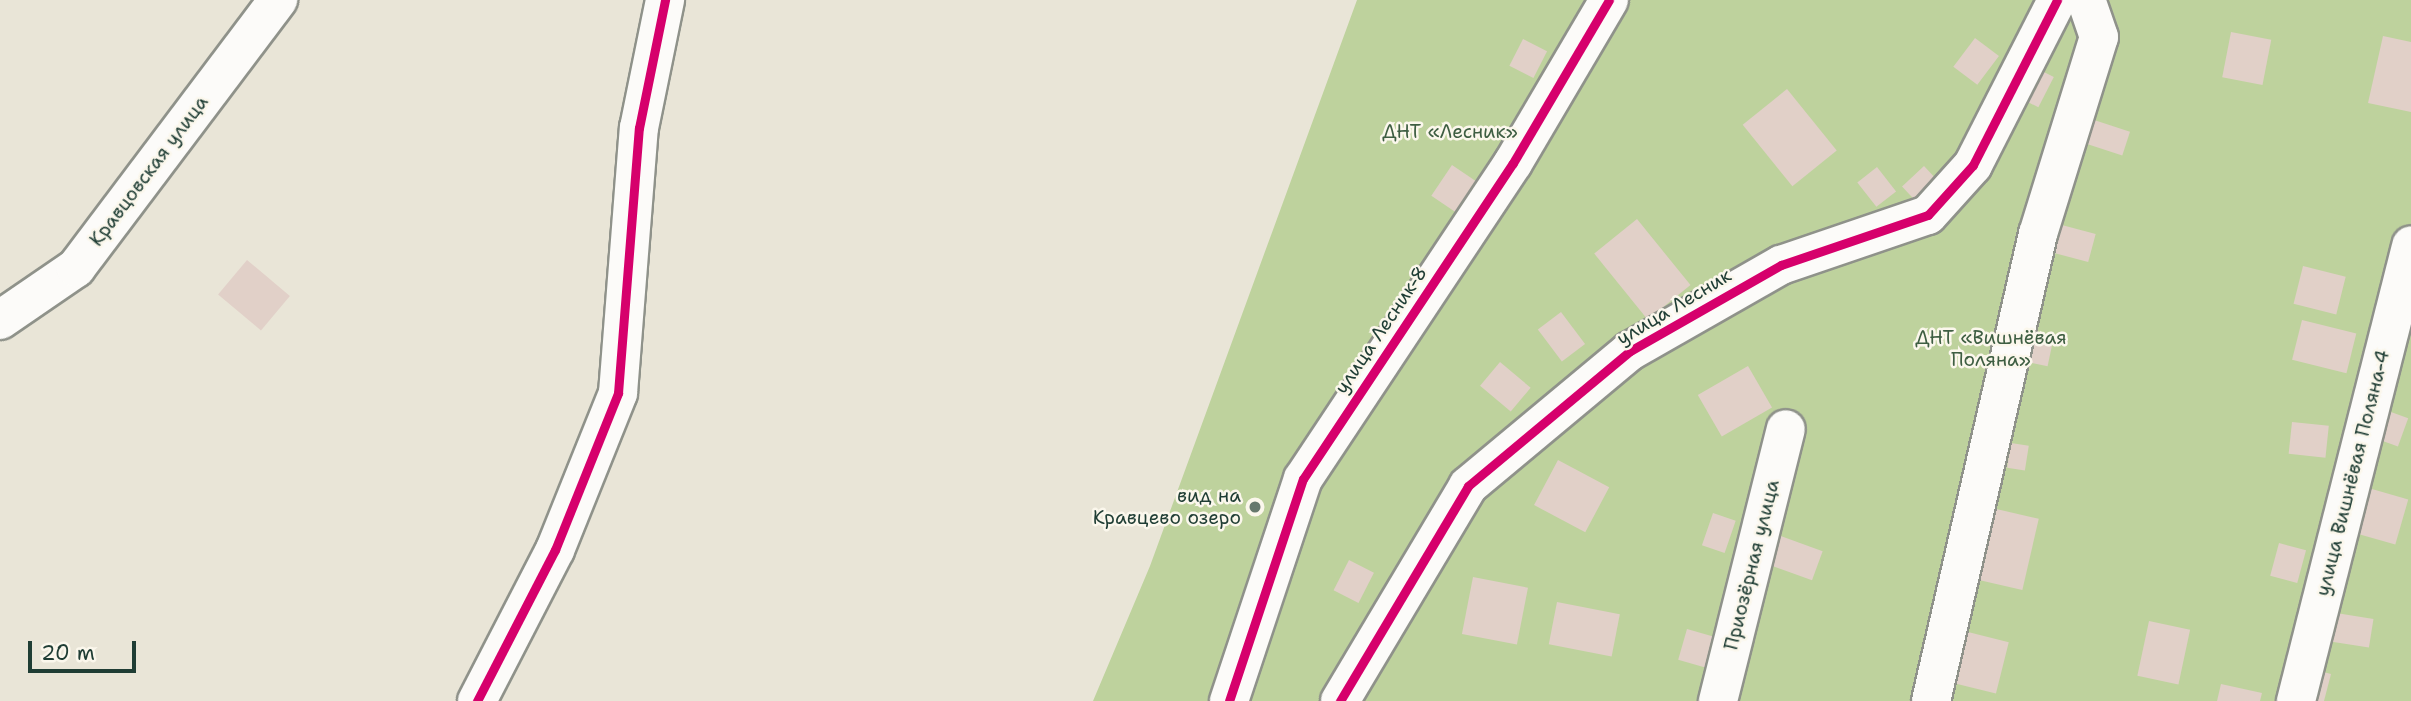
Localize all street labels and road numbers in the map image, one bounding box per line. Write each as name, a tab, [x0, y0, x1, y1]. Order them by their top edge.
street label: Кравцовская улица	[85, 91, 213, 251]
street label: улица Лесник-8	[1330, 262, 1432, 398]
street label: улица Лесник	[1613, 264, 1735, 350]
street label: улица Вишнёвая Поляна-4	[2311, 348, 2395, 598]
street label: Приозёрная улица	[1720, 477, 1784, 653]

